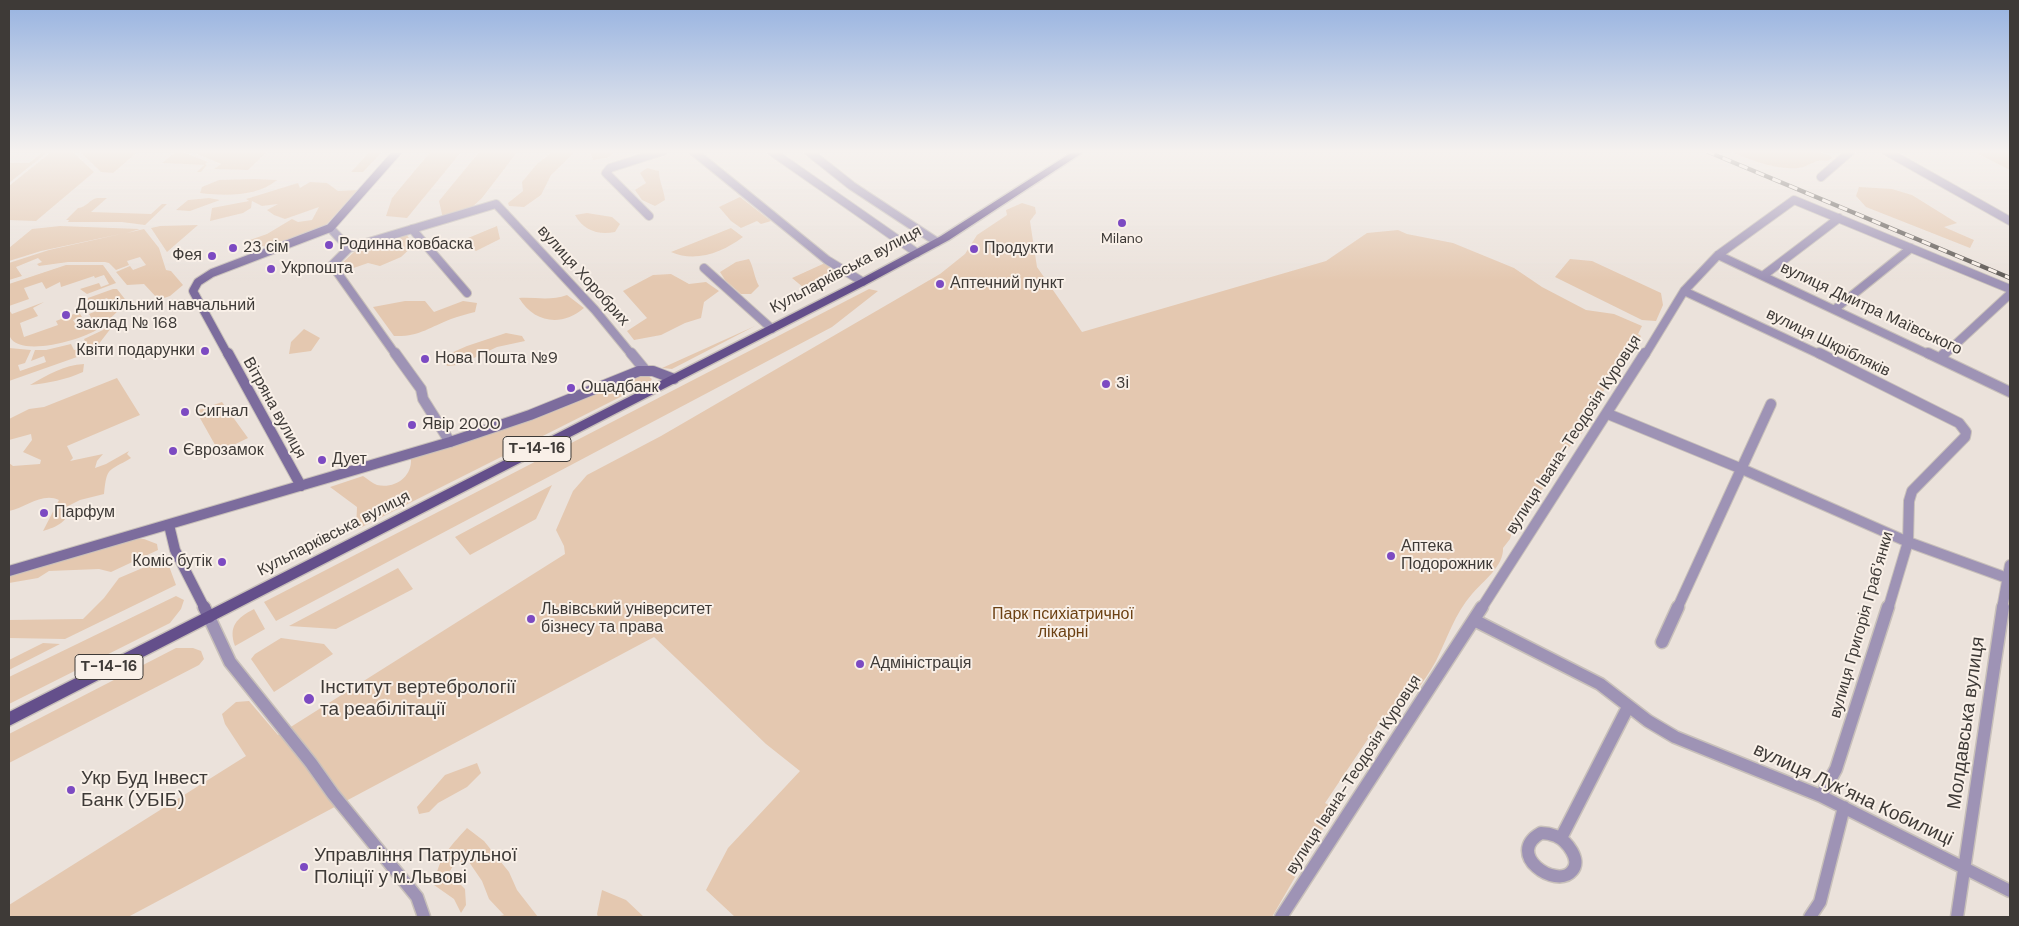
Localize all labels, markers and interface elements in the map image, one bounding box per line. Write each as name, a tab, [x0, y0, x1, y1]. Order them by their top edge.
marker: Milano	[1116, 217, 1128, 229]
street label: вулиця Хоробрих	[533, 222, 633, 330]
street label: Кульпарківська вулиця	[767, 222, 925, 318]
place label: Milano	[1101, 231, 1143, 247]
place label: Родинна ковбаска	[339, 235, 473, 255]
place label: 23 сім	[243, 238, 288, 258]
marker: Родинна ковбаска	[323, 239, 335, 251]
place label: Продукти	[984, 239, 1054, 259]
marker: 23 сім	[227, 242, 239, 254]
marker: Продукти	[968, 243, 980, 255]
place label: Фея	[172, 246, 202, 266]
marker: Фея	[206, 250, 218, 262]
street label: вулиця Дмитра Маївського	[1777, 258, 1965, 360]
place label: Укрпошта	[281, 259, 353, 279]
marker: Укрпошта	[265, 263, 277, 275]
place label: Аптечний пункт	[950, 274, 1064, 294]
marker: Аптечний пункт	[934, 278, 946, 290]
place label: Дошкільний навчальний заклад № 168	[76, 296, 255, 334]
street label: вулиця Шкрібляків	[1763, 305, 1893, 381]
marker: Дошкільний навчальний заклад № 168	[60, 309, 72, 321]
street label: вулиця Івана-Теодозія Куровця	[1502, 332, 1646, 538]
place label: Квіти подарунки	[76, 341, 195, 361]
marker: Квіти подарунки	[199, 345, 211, 357]
place label: Нова Пошта №9	[435, 349, 558, 369]
marker: Нова Пошта №9	[419, 353, 431, 365]
street label: Вітряна вулиця	[238, 354, 310, 462]
place label: 3і	[1116, 374, 1129, 394]
place label: Ощадбанк	[581, 378, 658, 398]
marker: 3і	[1100, 378, 1112, 390]
marker: Ощадбанк	[565, 382, 577, 394]
place label: Сигнал	[195, 402, 248, 422]
marker: Сигнал	[179, 406, 191, 418]
place label: Явір 2000	[422, 415, 501, 435]
marker: Явір 2000	[406, 419, 418, 431]
road number: Т-14-16	[503, 436, 571, 462]
place label: Єврозамок	[183, 441, 264, 461]
marker: Єврозамок	[167, 445, 179, 457]
place label: Дует	[332, 450, 367, 470]
marker: Дует	[316, 454, 328, 466]
street label: Кульпарківська вулиця	[254, 487, 414, 581]
place label: Парфум	[54, 503, 115, 523]
marker: Парфум	[38, 507, 50, 519]
street label: вулиця Григорія Грабʼянки	[1826, 529, 1898, 721]
place label: Аптека Подорожник	[1401, 537, 1492, 575]
marker: Аптека Подорожник	[1385, 550, 1397, 562]
place label: Коміс бутік	[132, 552, 212, 572]
marker: Коміс бутік	[216, 556, 228, 568]
place label: Львівський університет бізнесу та права	[541, 600, 712, 638]
park label: Парк психіатричної лікарні	[992, 605, 1134, 643]
marker: Львівський університет бізнесу та права	[525, 613, 537, 625]
street label: Молдавська вулиця	[1944, 635, 1990, 811]
road number: Т-14-16	[75, 654, 143, 680]
place label: Адміністрація	[870, 654, 971, 674]
marker: Адміністрація	[854, 658, 866, 670]
street label: вулиця Івана-Теодозія Куровця	[1282, 672, 1426, 878]
place label: Інститут вертебрології та реабілітації	[320, 677, 516, 721]
marker: Інститут вертебрології та реабілітації	[302, 692, 316, 706]
street label: вулиця Лукʼяна Кобилиці	[1750, 739, 1956, 851]
place label: Укр Буд Інвест Банк (УБІБ)	[81, 768, 208, 812]
marker: Укр Буд Інвест Банк (УБІБ)	[65, 784, 77, 796]
place label: Управління Патрульної Поліції у м.Львові	[314, 845, 517, 889]
marker: Управління Патрульної Поліції у м.Львові	[298, 861, 310, 873]

